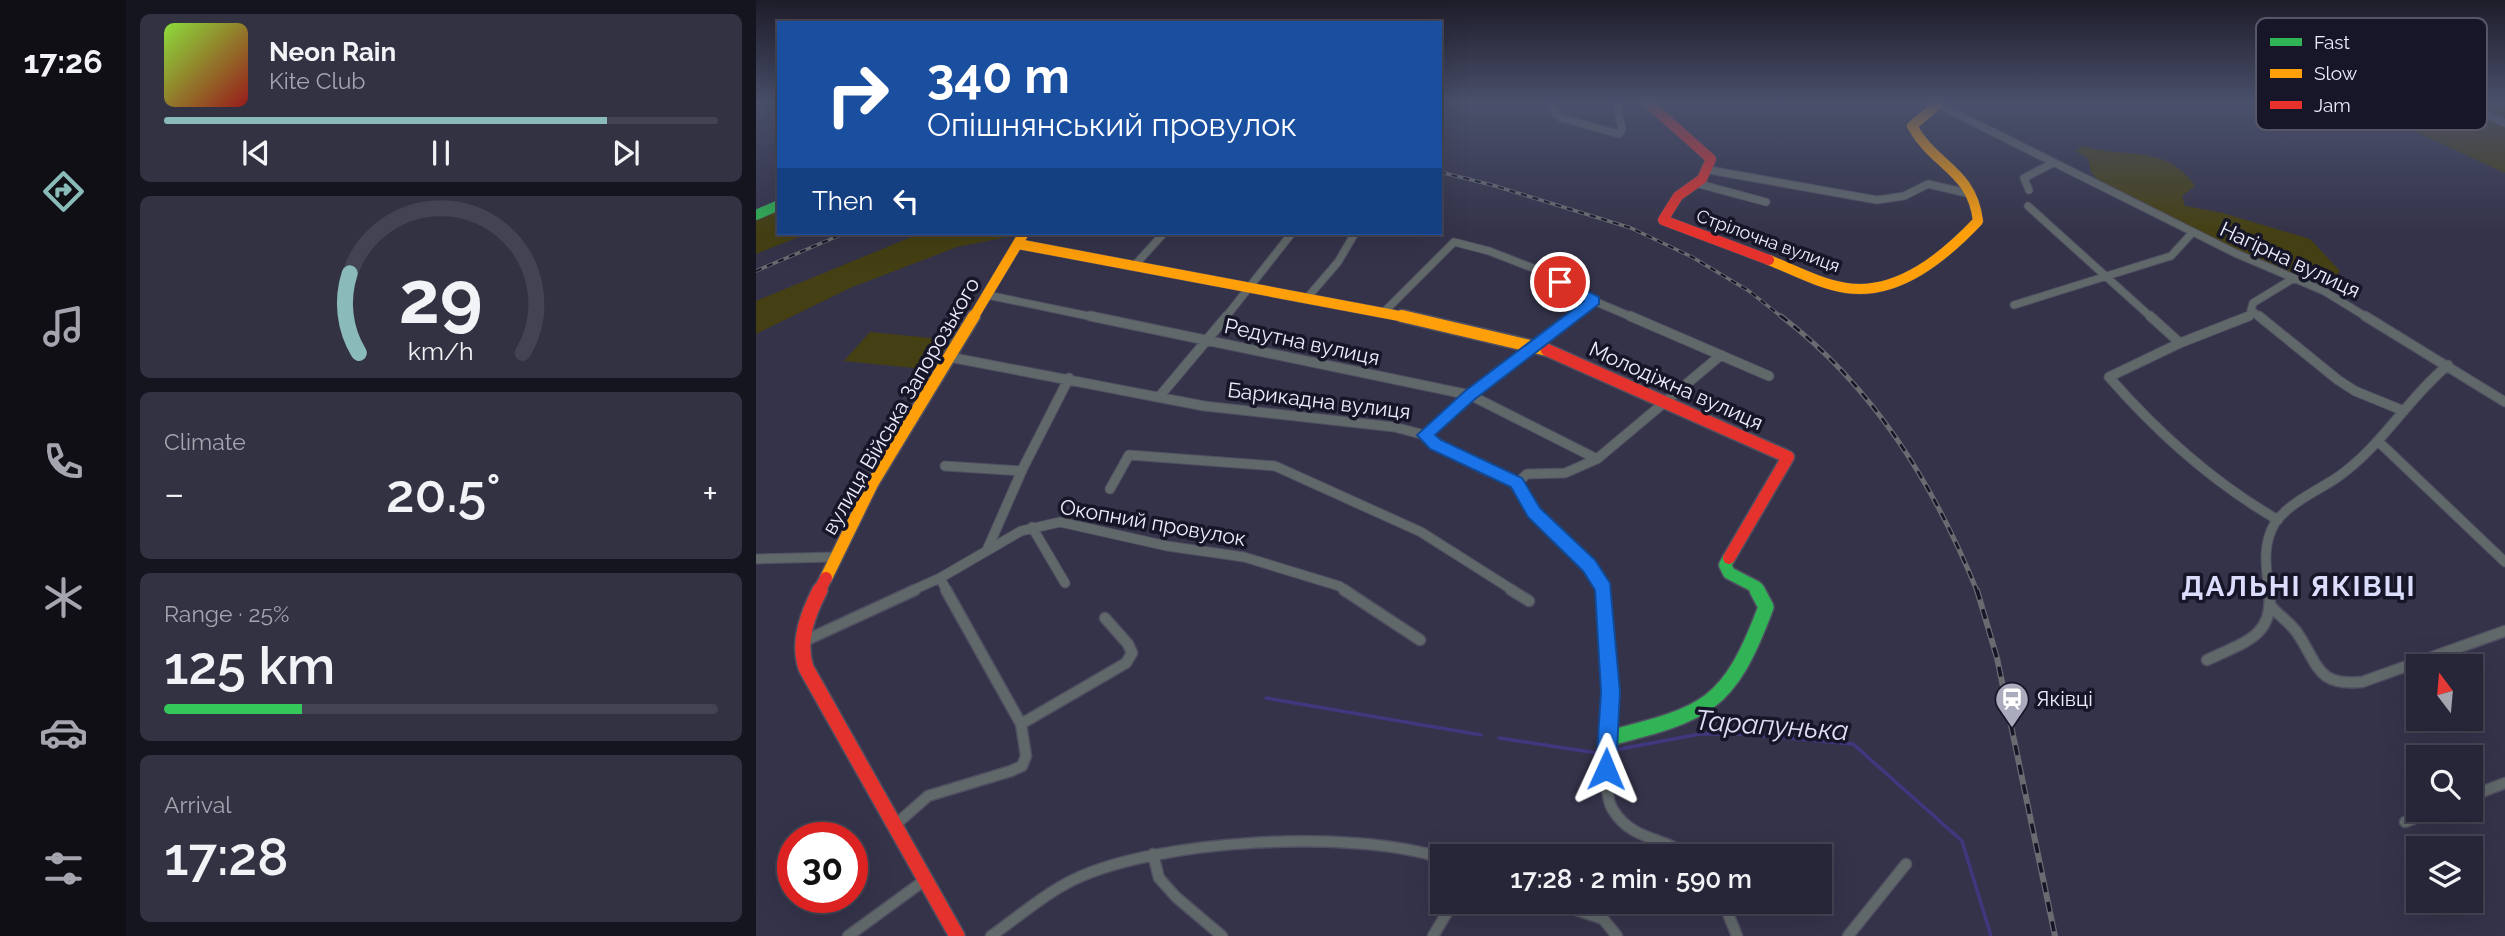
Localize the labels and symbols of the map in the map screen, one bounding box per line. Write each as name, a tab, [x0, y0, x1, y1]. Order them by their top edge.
legend	[2256, 18, 2487, 130]
text: Fast	[2314, 31, 2350, 53]
text: Slow	[2314, 62, 2358, 84]
text: Jam	[2314, 94, 2351, 116]
street label: Стрілочна вулиця	[1694, 205, 1843, 276]
street label: Нагірна вулиця	[2216, 216, 2364, 303]
pin	[1530, 252, 1590, 312]
street label: вулиця Війська Запорозького	[817, 273, 985, 539]
street label: Редутна вулиця	[1222, 313, 1382, 370]
street label: Молодіжна вулиця	[1585, 336, 1767, 435]
street label: Барикадна вулиця	[1226, 377, 1412, 424]
street label: Окопний провулок	[1058, 494, 1248, 551]
district label: ДАЛЬНІ ЯКІВЦІ	[2181, 570, 2417, 603]
north arrow	[2406, 654, 2483, 732]
station icon: Яківці	[1993, 680, 2031, 729]
place label: Яківці	[2036, 686, 2093, 711]
water label: Тарапунька	[1694, 704, 1850, 747]
position arrow	[1569, 732, 1643, 806]
speed limit sign: 30	[777, 822, 868, 913]

